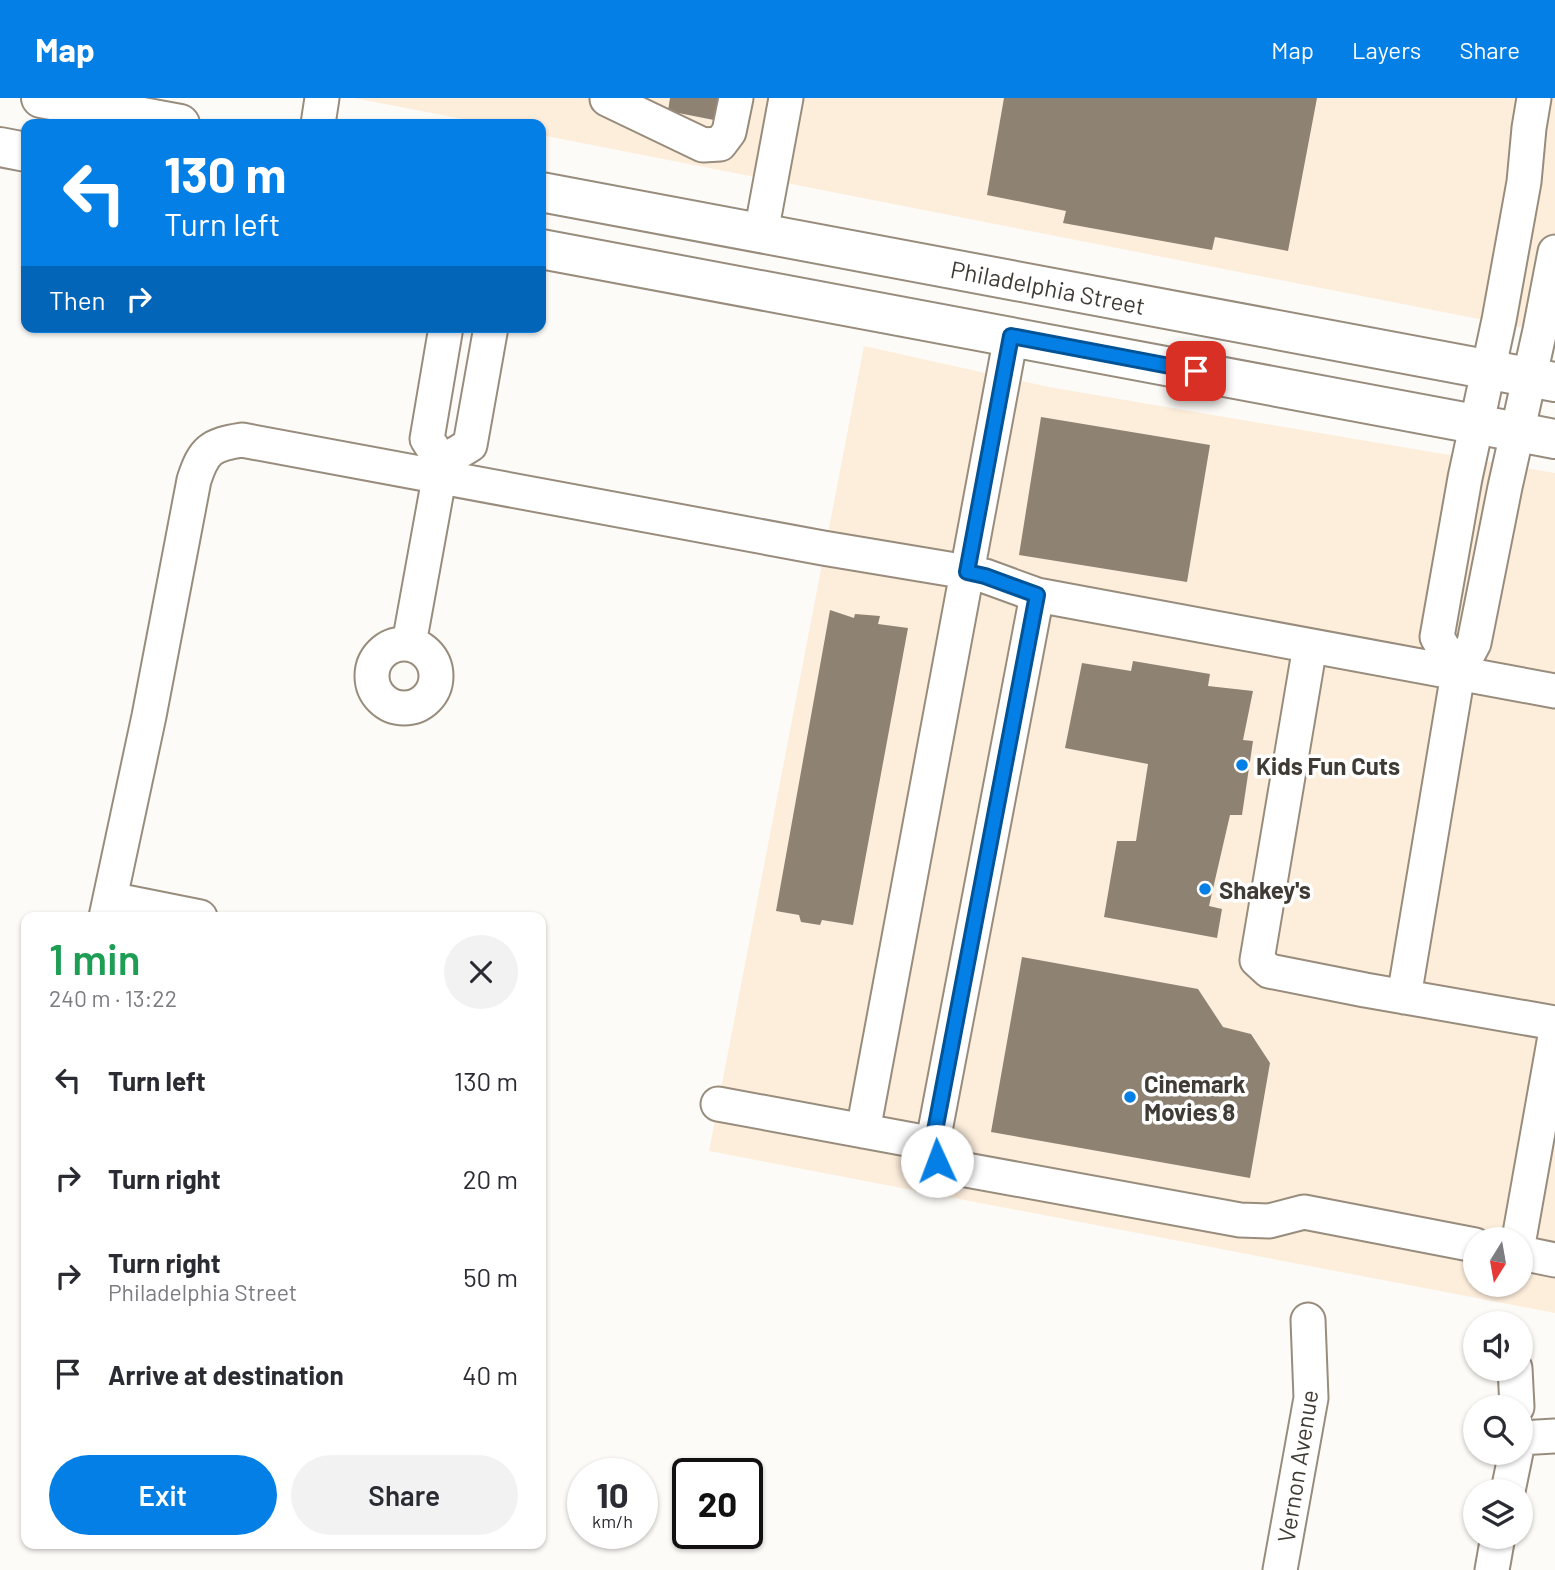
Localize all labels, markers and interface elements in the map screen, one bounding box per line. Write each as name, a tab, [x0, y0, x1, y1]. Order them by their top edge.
text: Map	[35, 29, 95, 69]
text: Map	[1271, 35, 1314, 64]
text: Layers	[1352, 35, 1421, 64]
text: Share	[1459, 35, 1520, 64]
text: 130 m	[164, 144, 286, 203]
icon: left	[49, 147, 140, 238]
text: Turn left	[164, 204, 281, 242]
street label: Philadelphia Street	[948, 254, 1148, 320]
icon: right	[120, 280, 158, 318]
text: Then	[49, 284, 106, 315]
pin	[1166, 341, 1226, 401]
icon: arrive	[1177, 352, 1215, 390]
place label: Kids Fun Cuts	[1256, 751, 1400, 780]
marker: Kids Fun Cuts	[1234, 757, 1250, 773]
place label: Shakey's	[1219, 875, 1311, 904]
marker: Shakey's	[1197, 881, 1213, 897]
text: 1 min	[49, 933, 141, 983]
button: close	[444, 935, 518, 1009]
text: 240 m · 13:22	[49, 984, 177, 1012]
icon: left	[49, 1061, 87, 1099]
text: Turn left	[108, 1065, 206, 1096]
text: 130 m	[454, 1065, 518, 1096]
place label: Cinemark Movies 8	[1144, 1069, 1246, 1126]
marker: Cinemark Movies 8	[1122, 1089, 1138, 1105]
position arrow	[900, 1124, 974, 1198]
icon: right	[49, 1159, 87, 1197]
text: Turn right	[108, 1163, 221, 1194]
text: 20 m	[463, 1163, 518, 1194]
north arrow	[1463, 1227, 1533, 1297]
map controls	[1463, 1227, 1533, 1549]
text: Turn right	[108, 1247, 221, 1278]
icon: right	[49, 1257, 87, 1295]
text: 50 m	[463, 1261, 518, 1292]
text: Philadelphia Street	[108, 1278, 297, 1306]
button: sound	[1463, 1311, 1533, 1381]
icon: arrive	[49, 1355, 87, 1393]
text: Arrive at destination	[108, 1359, 344, 1390]
text: 40 m	[462, 1359, 518, 1390]
street label: Vernon Avenue	[1271, 1388, 1323, 1544]
button: search	[1463, 1395, 1533, 1465]
button: Exit	[49, 1455, 277, 1535]
button: Share	[291, 1455, 518, 1535]
speed limit sign: 20	[672, 1458, 763, 1549]
text: 10	[596, 1473, 629, 1515]
button: layers	[1463, 1479, 1533, 1549]
text: km/h	[592, 1510, 633, 1532]

